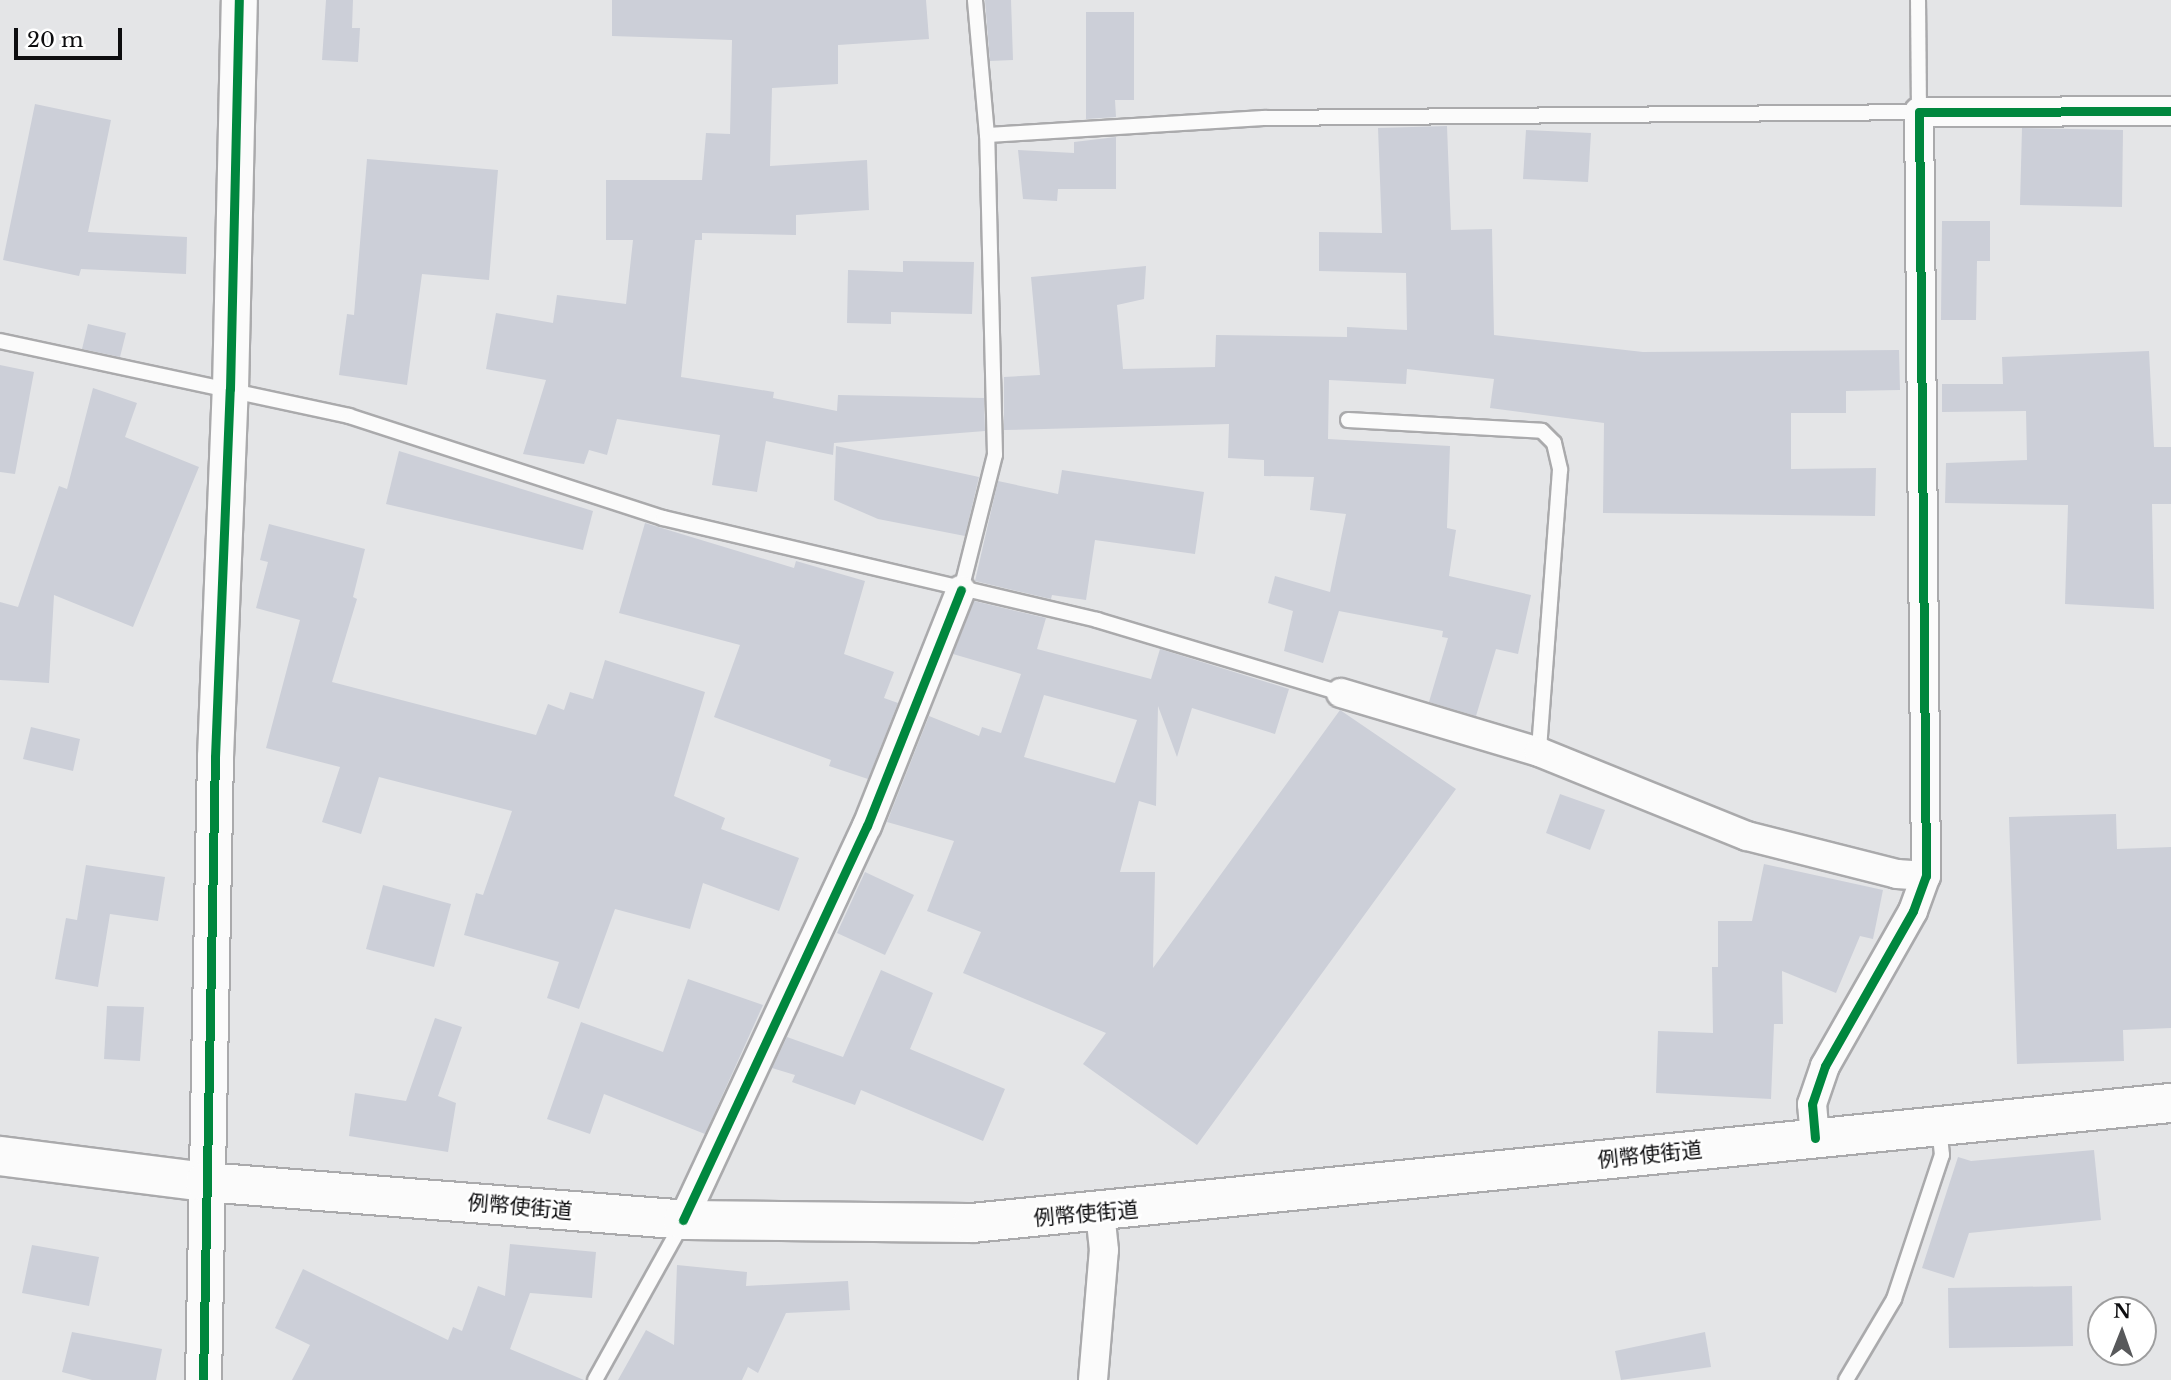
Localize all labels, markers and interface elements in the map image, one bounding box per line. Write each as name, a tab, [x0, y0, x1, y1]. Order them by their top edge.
scale bar	[18, 14, 126, 58]
text: 20 m	[27, 27, 84, 53]
street label: 例幣使街道	[1596, 1137, 1704, 1173]
street label: 例幣使街道	[467, 1190, 573, 1224]
street label: 例幣使街道	[1033, 1197, 1139, 1231]
north arrow	[2087, 1296, 2157, 1366]
text: N	[2113, 1300, 2131, 1323]

